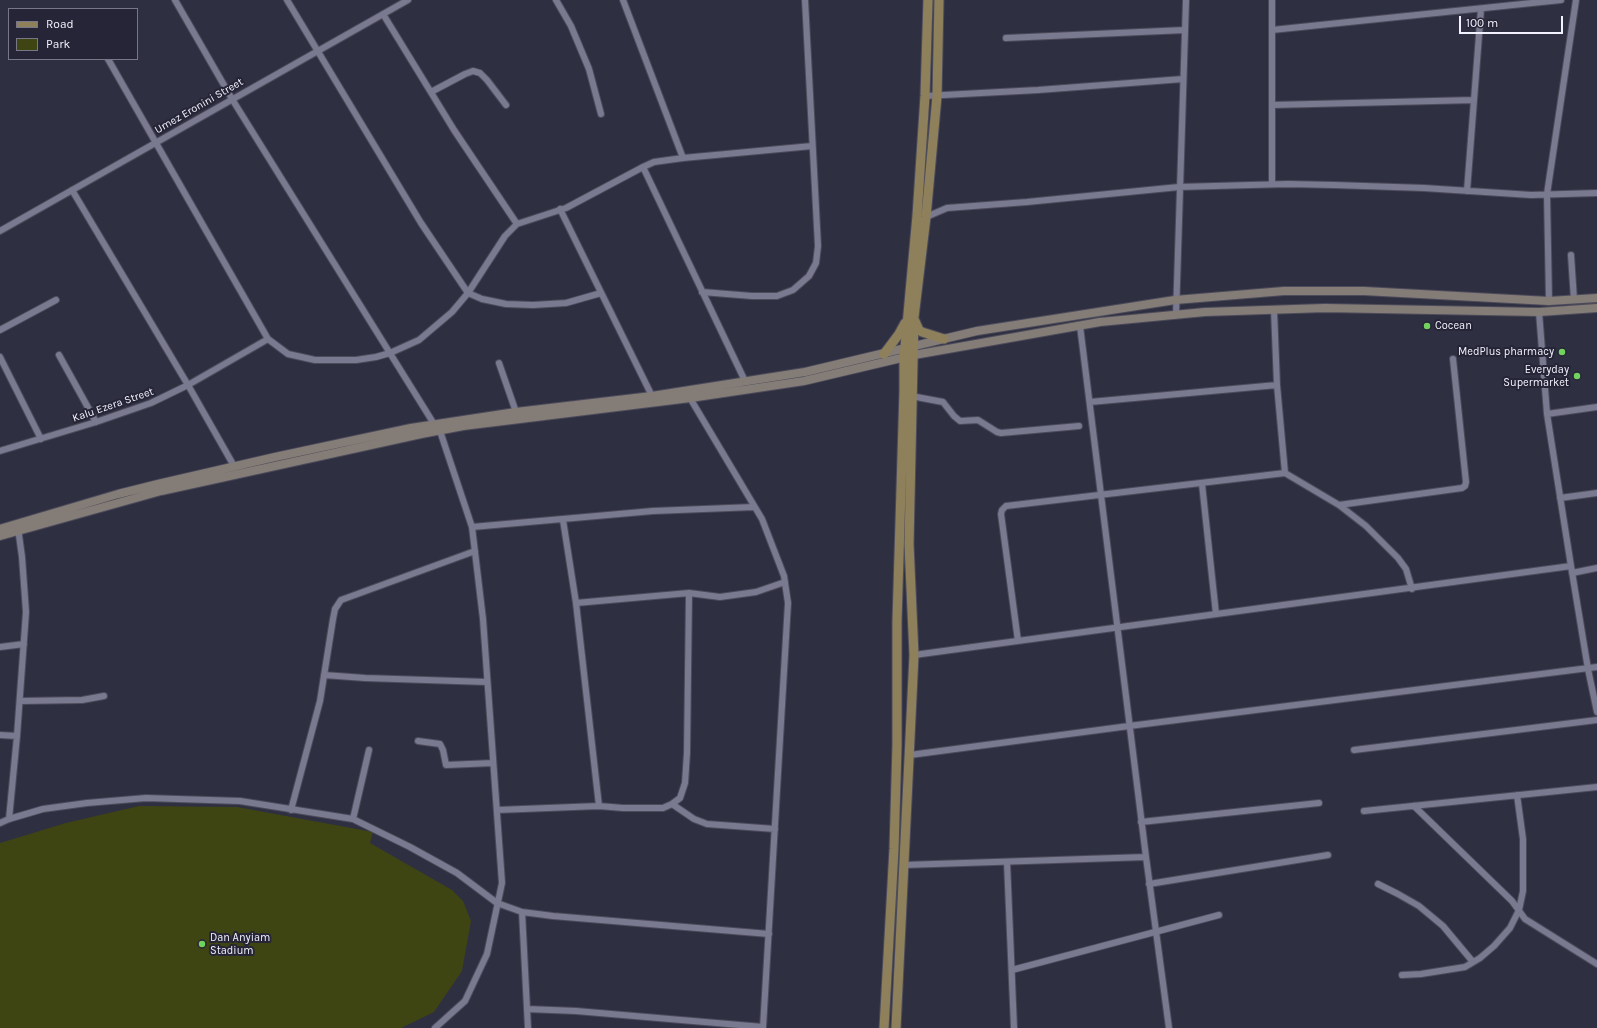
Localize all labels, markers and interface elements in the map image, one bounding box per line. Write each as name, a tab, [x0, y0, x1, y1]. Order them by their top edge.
legend	[8, 8, 138, 60]
scale bar	[1461, 8, 1565, 34]
text: 100 m	[1466, 16, 1498, 30]
text: Road	[46, 17, 74, 31]
text: Park	[46, 37, 70, 51]
street label: Umez Eronini Street	[153, 75, 245, 137]
place label: Cocean	[1435, 319, 1472, 333]
marker: Cocean	[1422, 321, 1432, 331]
place label: MedPlus pharmacy	[1458, 345, 1554, 359]
marker: MedPlus pharmacy	[1557, 347, 1567, 357]
place label: Everyday Supermarket	[1503, 363, 1569, 389]
marker: Everyday Supermarket	[1572, 371, 1582, 381]
street label: Kalu Ezera Street	[71, 385, 155, 425]
place label: Dan Anyiam Stadium	[210, 931, 270, 957]
marker: Dan Anyiam Stadium	[197, 939, 207, 949]

